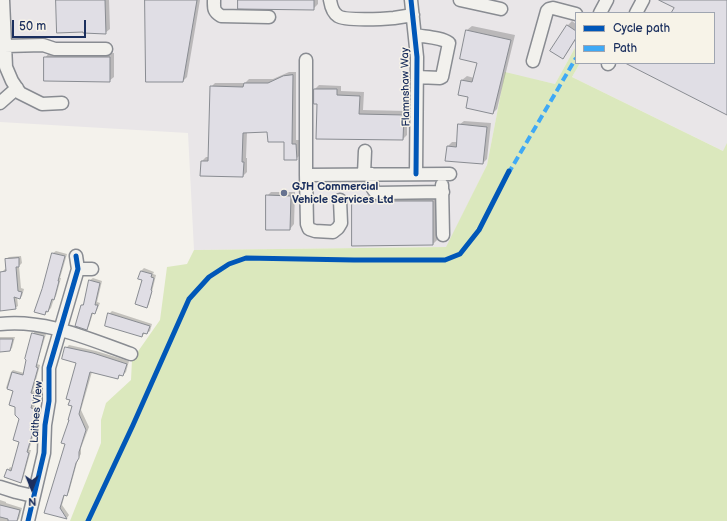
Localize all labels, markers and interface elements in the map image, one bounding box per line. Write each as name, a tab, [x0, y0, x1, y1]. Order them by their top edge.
scale bar	[14, 12, 88, 38]
legend	[575, 12, 715, 64]
text: 50 m	[19, 19, 46, 34]
text: Cycle path	[613, 21, 670, 36]
text: Path	[613, 41, 637, 56]
street label: Flamnshaw Way	[399, 47, 413, 127]
place label: GJH Commercial Vehicle Services Ltd	[292, 180, 393, 206]
marker: GJH Commercial Vehicle Services Ltd	[279, 188, 289, 198]
street label: Laithes View	[28, 380, 46, 444]
north arrow	[12, 469, 52, 509]
text: N	[28, 495, 36, 508]

